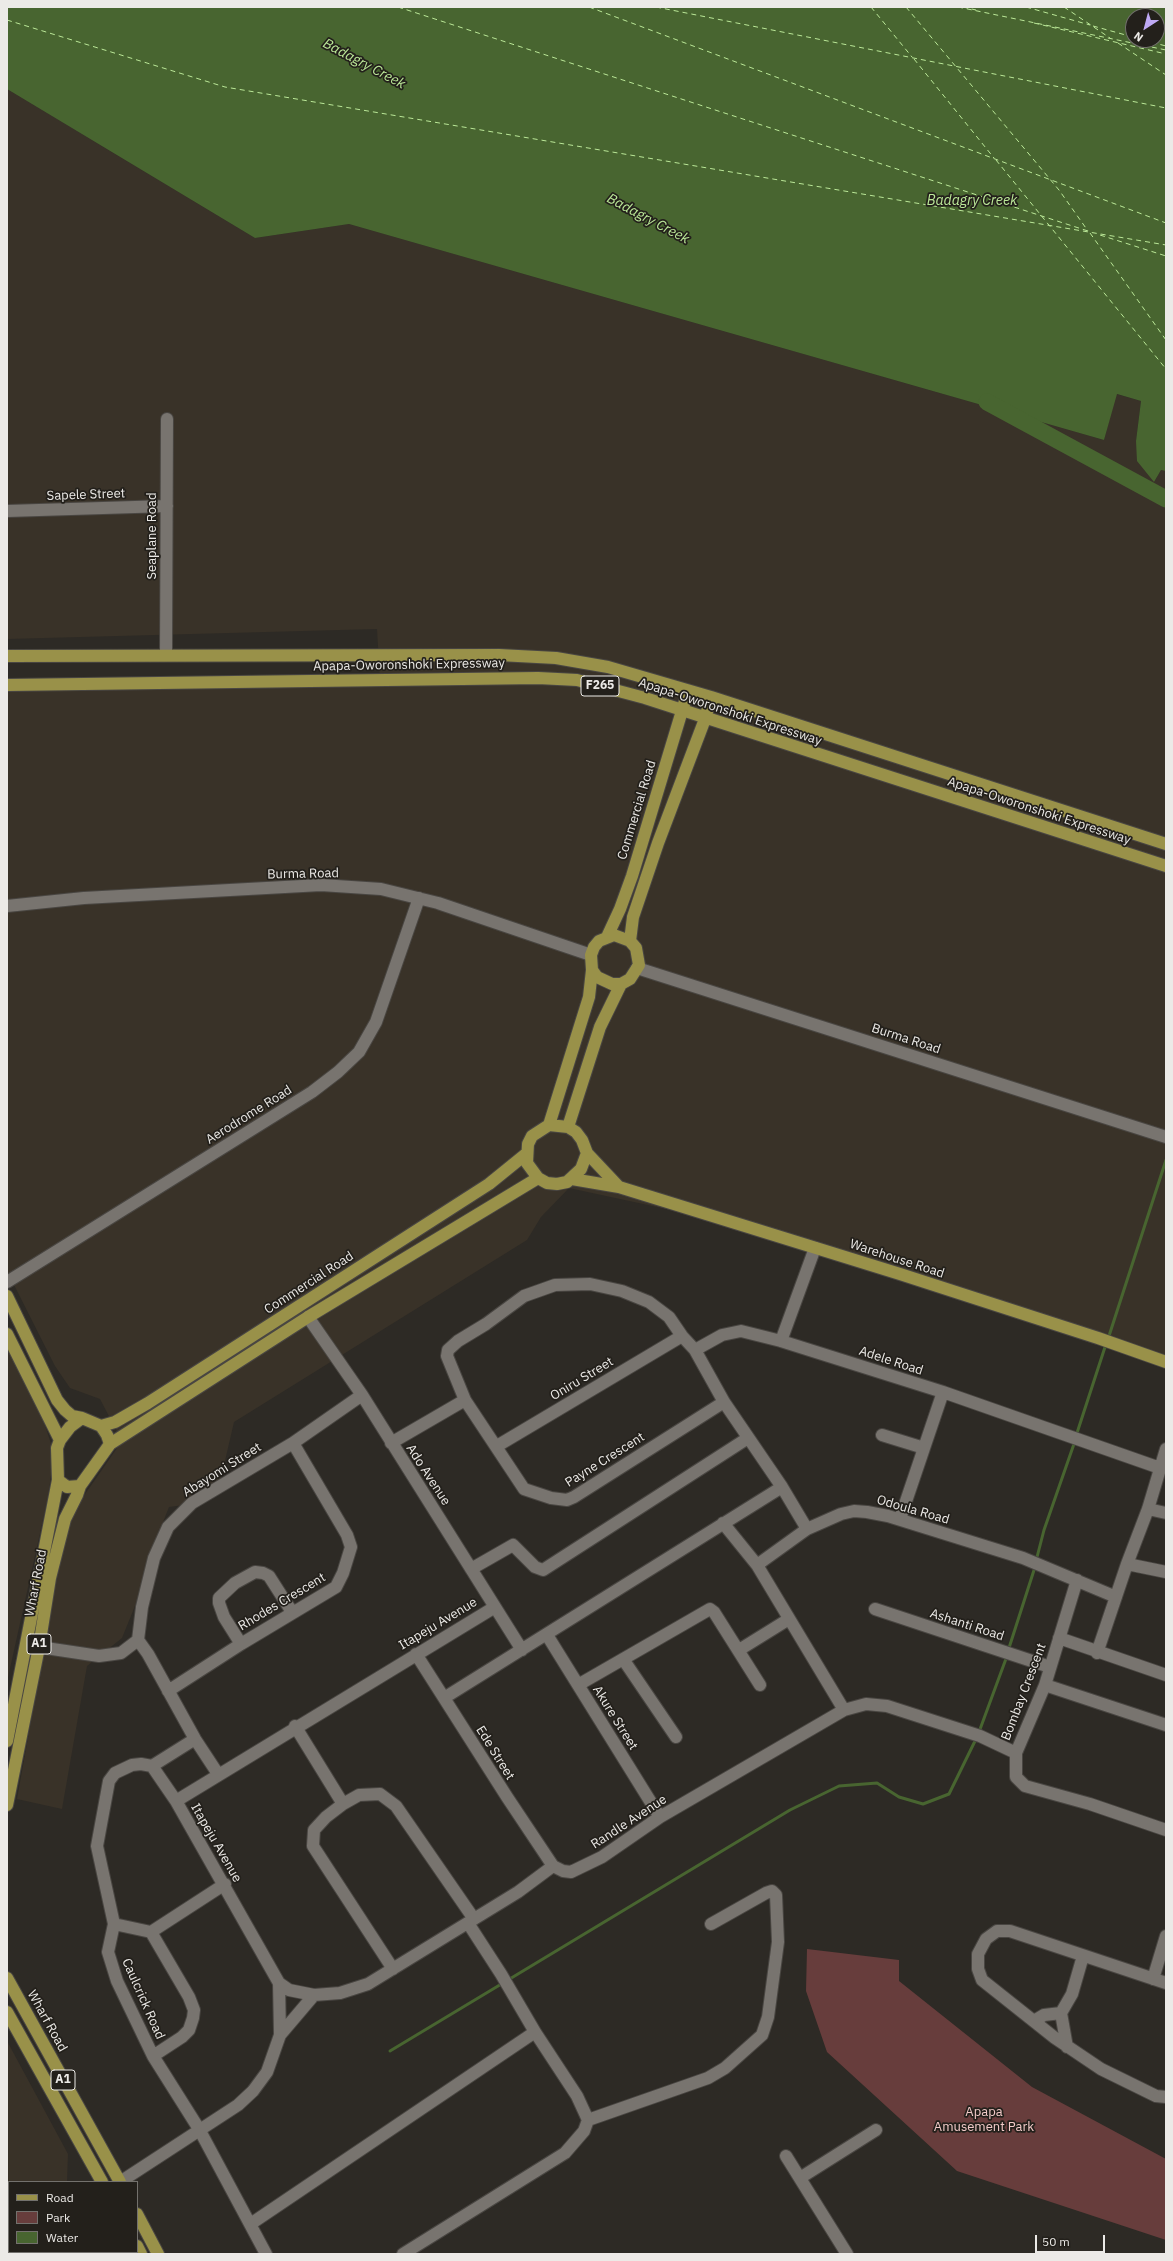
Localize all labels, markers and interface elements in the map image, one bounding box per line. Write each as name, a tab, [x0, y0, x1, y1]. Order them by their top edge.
north arrow	[1125, 8, 1165, 48]
text: N	[1131, 29, 1146, 45]
water label: Badagry Creek	[320, 35, 408, 93]
water label: Badagry Creek	[604, 190, 692, 248]
water label: Badagry Creek	[927, 193, 1017, 209]
street label: Sapele Street	[46, 486, 126, 504]
street label: Seaplane Road	[144, 492, 160, 580]
street label: Apapa-Oworonshoki Expressway	[313, 656, 505, 674]
street label: Apapa-Oworonshoki Expressway	[636, 675, 824, 749]
road number: F265	[581, 676, 619, 696]
street label: Commercial Road	[614, 758, 660, 862]
street label: Apapa-Oworonshoki Expressway	[945, 774, 1133, 848]
street label: Burma Road	[267, 866, 339, 882]
street label: Burma Road	[869, 1020, 943, 1058]
street label: Aerodrome Road	[203, 1082, 295, 1148]
street label: Warehouse Road	[848, 1236, 946, 1282]
street label: Commercial Road	[262, 1248, 356, 1318]
street label: Adele Road	[857, 1343, 925, 1379]
street label: Oniru Street	[548, 1354, 616, 1404]
street label: Payne Crescent	[562, 1429, 648, 1491]
street label: Abayomi Street	[180, 1440, 264, 1500]
street label: Ado Avenue	[402, 1442, 454, 1508]
street label: Odoula Road	[875, 1492, 951, 1528]
street label: Wharf Road	[22, 1548, 50, 1618]
street label: Rhodes Crescent	[236, 1570, 328, 1634]
street label: Itapeju Avenue	[396, 1595, 480, 1653]
street label: Ashanti Road	[928, 1606, 1006, 1644]
road number: A1	[27, 1634, 51, 1654]
street label: Bombay Crescent	[998, 1641, 1050, 1743]
street label: Akure Street	[589, 1683, 641, 1753]
street label: Ede Street	[472, 1723, 518, 1783]
street label: Randle Avenue	[588, 1792, 670, 1852]
street label: Itapeju Avenue	[187, 1801, 245, 1885]
street label: Caulcrick Road	[118, 1956, 168, 2042]
street label: Wharf Road	[24, 1988, 70, 2054]
road number: A1	[51, 2070, 75, 2090]
park label: Apapa Amusement Park	[934, 2104, 1034, 2135]
legend	[8, 2181, 138, 2253]
text: Road	[46, 2190, 74, 2205]
text: Park	[46, 2210, 70, 2225]
scale bar	[1037, 2227, 1107, 2253]
text: Water	[46, 2230, 78, 2245]
text: 50 m	[1042, 2234, 1070, 2249]

